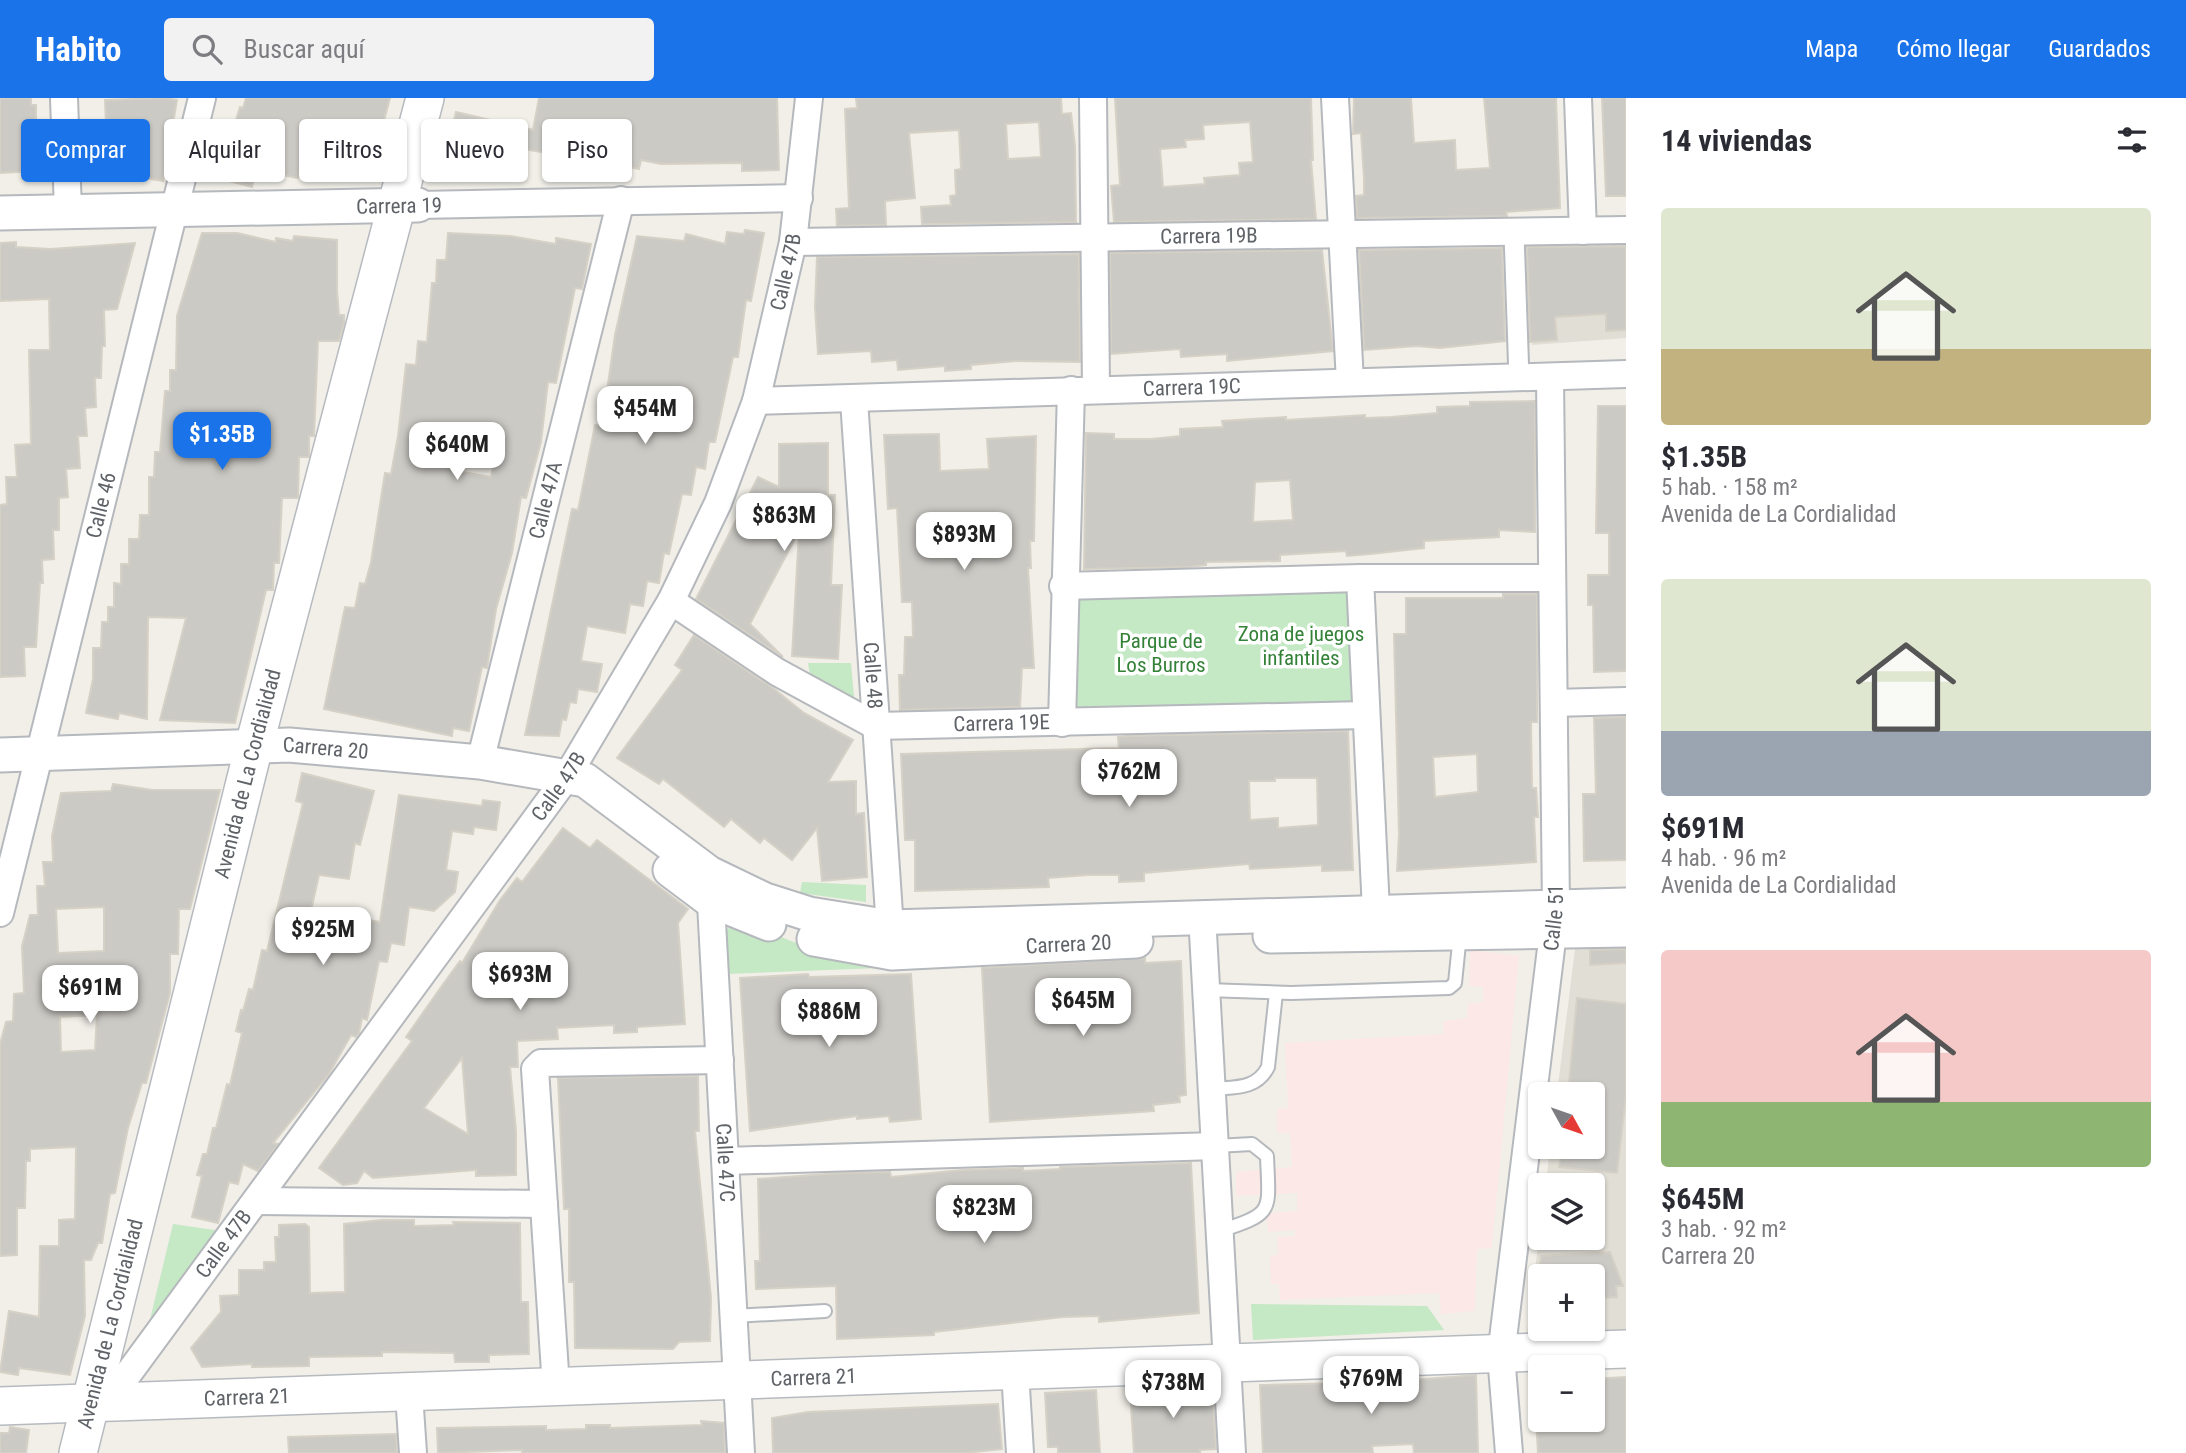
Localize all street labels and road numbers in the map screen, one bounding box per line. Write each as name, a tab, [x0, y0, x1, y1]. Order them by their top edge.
street label: Carrera 19	[356, 193, 442, 219]
street label: Carrera 19B	[1160, 223, 1258, 249]
street label: Calle 47B	[765, 232, 806, 313]
street label: Carrera 19C	[1142, 374, 1241, 401]
street label: Calle 47A	[524, 459, 567, 541]
street label: Calle 46	[81, 470, 121, 541]
street label: Calle 48	[859, 641, 887, 710]
street label: Avenida de La Cordialidad	[209, 667, 286, 881]
street label: Carrera 19E	[953, 710, 1050, 736]
street label: Carrera 20	[282, 733, 370, 764]
street label: Calle 47B	[526, 748, 591, 826]
street label: Calle 51	[1539, 884, 1568, 952]
street label: Carrera 20	[1025, 930, 1112, 958]
street label: Calle 47C	[711, 1123, 739, 1203]
street label: Calle 47B	[191, 1205, 257, 1283]
street label: Avenida de La Cordialidad	[72, 1217, 148, 1431]
street label: Carrera 21	[770, 1364, 857, 1391]
street label: Carrera 21	[203, 1384, 290, 1411]

